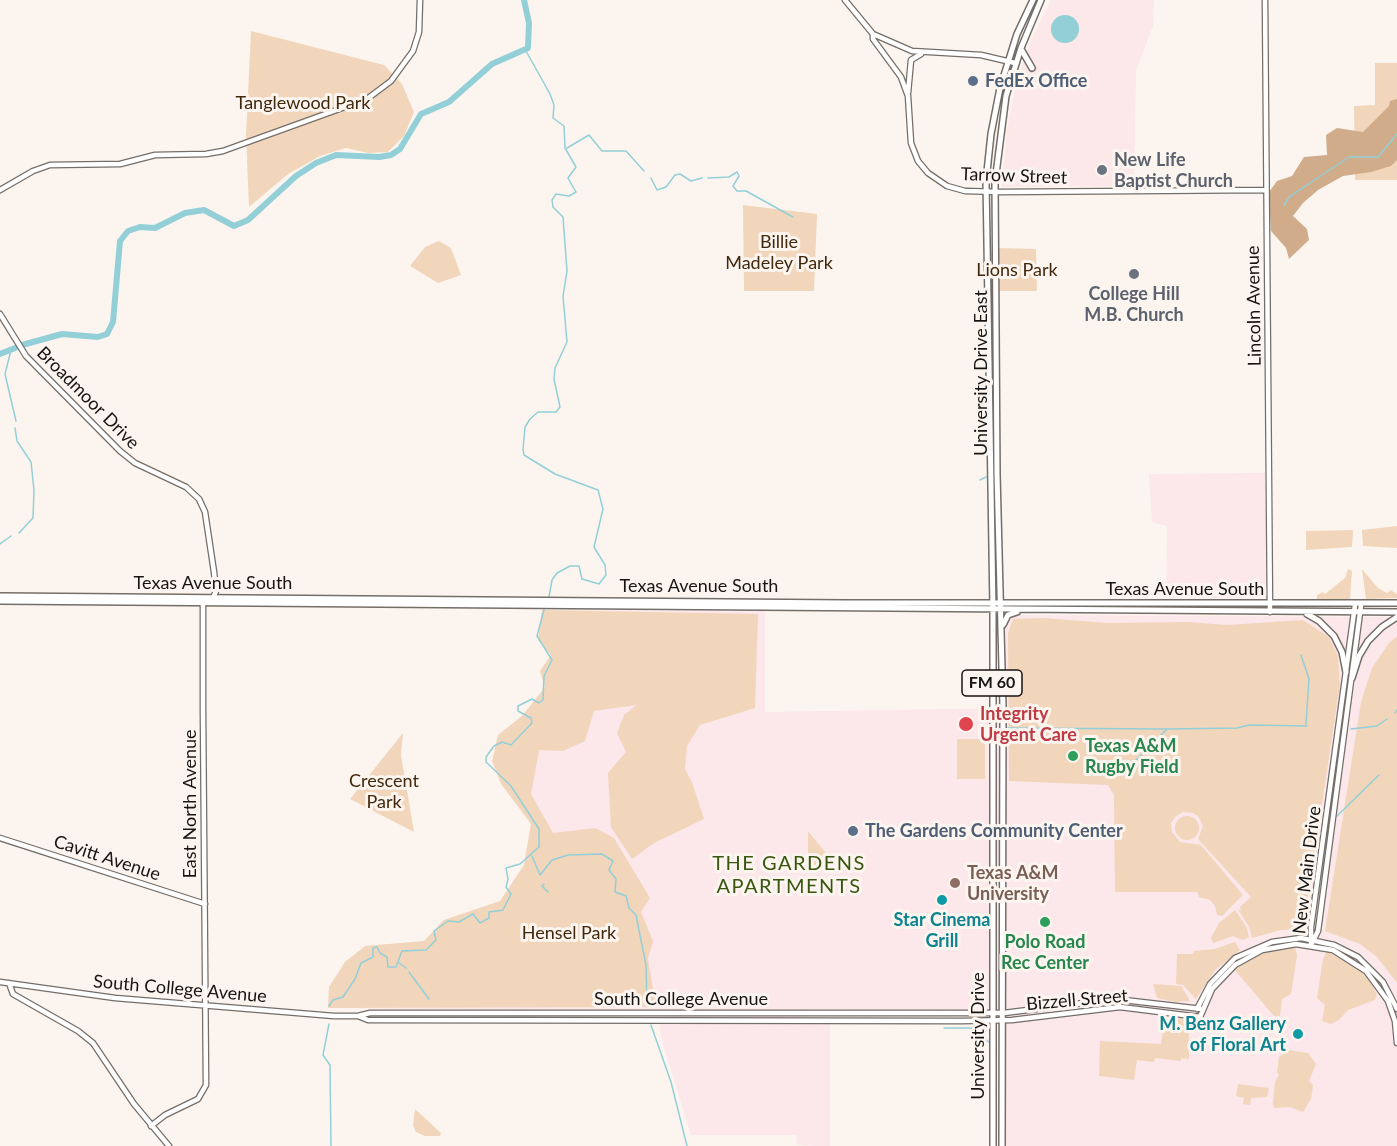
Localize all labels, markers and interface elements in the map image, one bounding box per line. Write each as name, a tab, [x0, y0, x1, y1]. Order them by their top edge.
place label: FedEx Office	[985, 70, 1087, 92]
marker: FedEx Office	[966, 74, 980, 88]
park label: Tanglewood Park	[236, 92, 370, 114]
place label: New Life Baptist Church	[1114, 149, 1233, 192]
street label: Tarrow Street	[960, 163, 1068, 189]
marker: New Life Baptist Church	[1095, 163, 1109, 177]
park label: Billie Madeley Park	[725, 231, 833, 274]
street label: Lincoln Avenue	[1242, 245, 1266, 367]
park label: Lions Park	[976, 259, 1058, 281]
marker: College Hill M.B. Church	[1127, 267, 1141, 281]
place label: College Hill M.B. Church	[1084, 283, 1184, 326]
street label: University Drive East	[970, 290, 992, 456]
street label: Broadmoor Drive	[32, 342, 144, 454]
street label: Texas Avenue South	[134, 572, 292, 594]
street label: Texas Avenue South	[620, 575, 778, 597]
street label: Texas Avenue South	[1106, 578, 1264, 600]
road number: FM 60	[962, 670, 1022, 696]
place label: Integrity Urgent Care	[980, 703, 1077, 746]
marker: Integrity Urgent Care	[957, 715, 975, 733]
street label: East North Avenue	[179, 729, 201, 879]
place label: Texas A&M Rugby Field	[1085, 735, 1179, 777]
marker: Texas A&M Rugby Field	[1066, 749, 1080, 763]
park label: Crescent Park	[349, 770, 419, 812]
street label: New Main Drive	[1288, 805, 1326, 935]
place label: The Gardens Community Center	[865, 820, 1123, 842]
marker: The Gardens Community Center	[846, 824, 860, 838]
street label: Cavitt Avenue	[51, 831, 163, 885]
district label: THE GARDENS APARTMENTS	[712, 852, 866, 899]
place label: Texas A&M University	[967, 862, 1058, 904]
marker: Texas A&M University	[948, 876, 962, 890]
marker: Star Cinema Grill	[935, 893, 949, 907]
place label: Star Cinema Grill	[894, 909, 990, 952]
marker: Polo Road Rec Center	[1038, 915, 1052, 929]
park label: Hensel Park	[522, 922, 616, 944]
place label: Polo Road Rec Center	[1001, 931, 1089, 974]
street label: South College Avenue	[92, 971, 268, 1007]
street label: University Drive	[967, 972, 989, 1100]
street label: Bizzell Street	[1025, 985, 1129, 1015]
street label: South College Avenue	[594, 988, 768, 1010]
place label: M. Benz Gallery of Floral Art	[1159, 1013, 1286, 1056]
marker: M. Benz Gallery of Floral Art	[1291, 1027, 1305, 1041]

